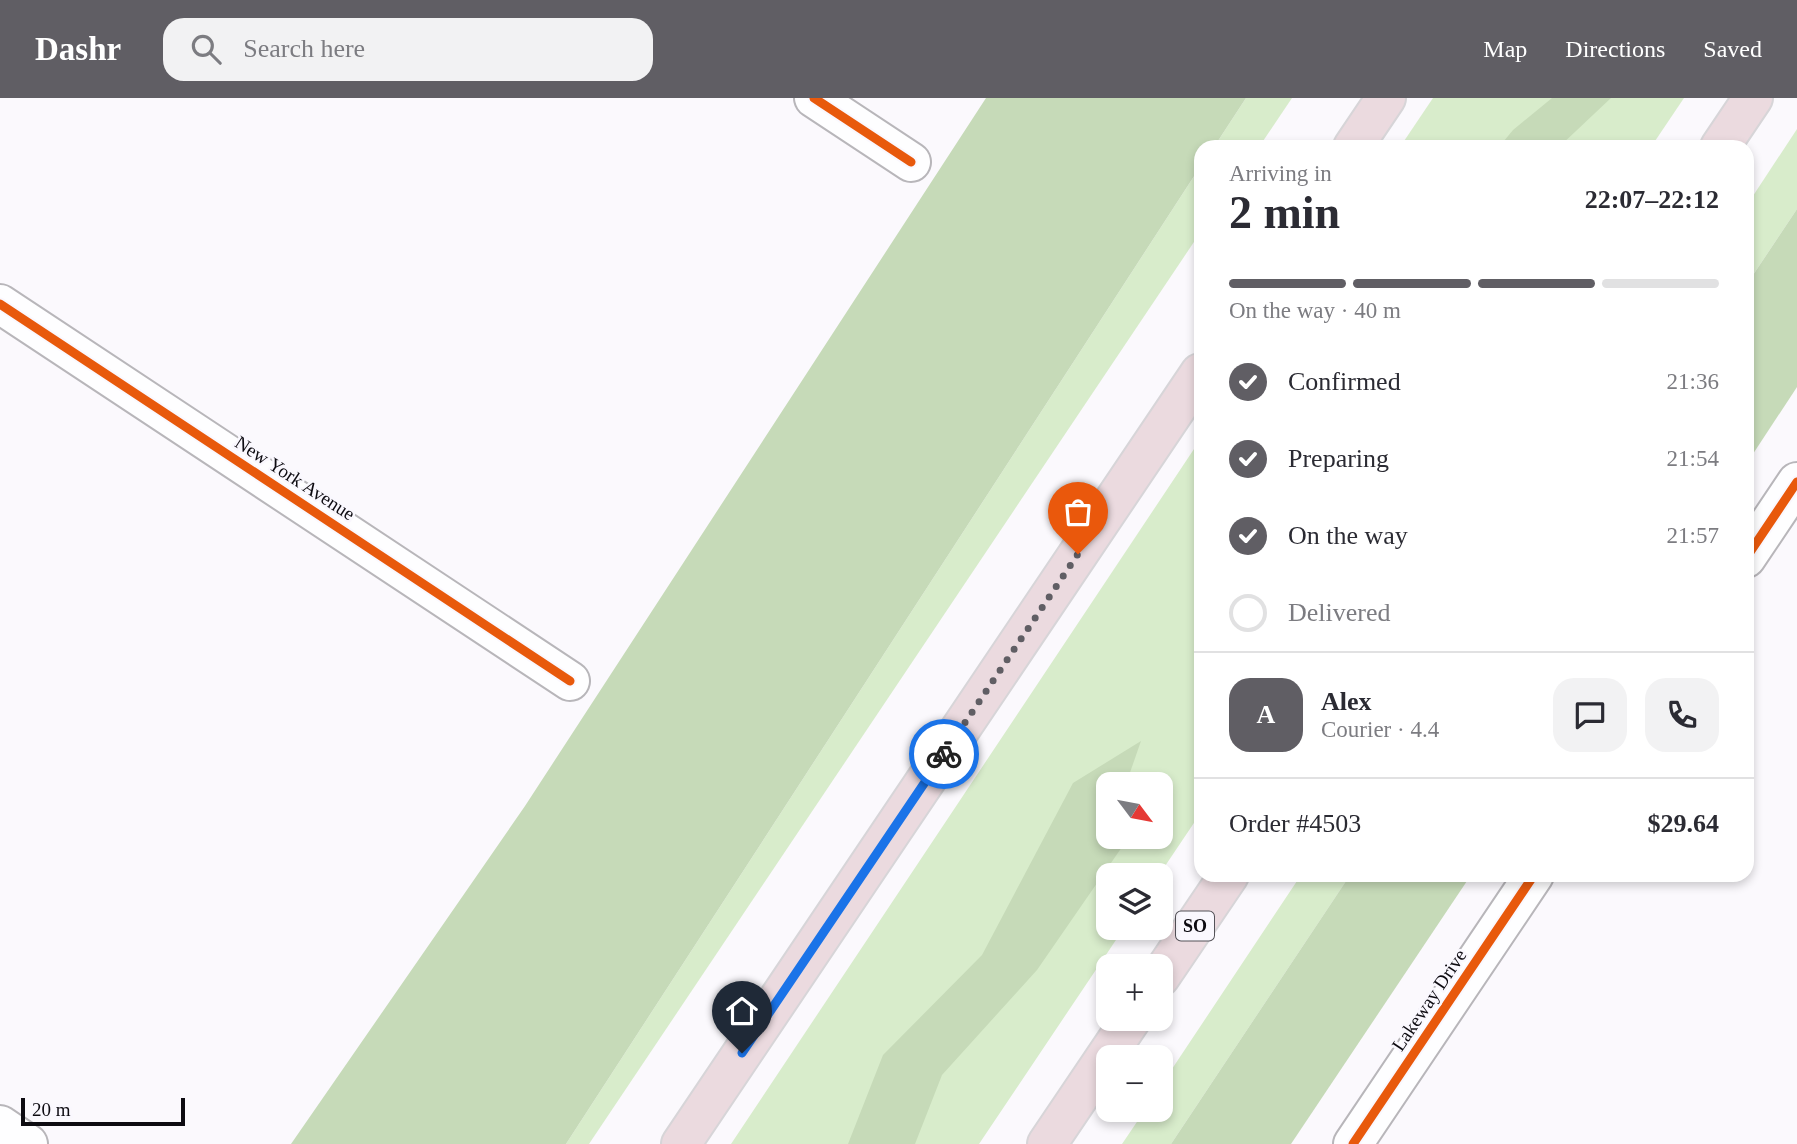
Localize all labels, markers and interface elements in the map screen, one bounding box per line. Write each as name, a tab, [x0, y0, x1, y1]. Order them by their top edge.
search box	[163, 18, 653, 81]
icon: search	[187, 30, 225, 68]
text: Dashr	[35, 31, 121, 67]
text: Search here	[243, 34, 365, 63]
text: Map	[1483, 36, 1527, 62]
text: Directions	[1565, 36, 1665, 62]
text: Saved	[1703, 36, 1762, 62]
text: Arriving in	[1229, 161, 1332, 186]
text: 22:07–22:12	[1585, 185, 1719, 214]
text: 2 min	[1229, 187, 1340, 238]
text: On the way · 40 m	[1229, 298, 1401, 323]
icon: check	[1229, 363, 1267, 401]
text: Confirmed	[1288, 367, 1401, 396]
text: 21:36	[1667, 369, 1719, 394]
street label: New York Avenue	[231, 431, 359, 525]
icon: check	[1229, 440, 1267, 478]
text: Preparing	[1288, 444, 1389, 473]
text: 21:54	[1667, 446, 1719, 471]
pin	[1048, 482, 1108, 554]
icon: bag	[1059, 493, 1097, 531]
icon: check	[1229, 517, 1267, 555]
text: On the way	[1288, 521, 1408, 550]
text: 21:57	[1667, 523, 1719, 548]
text: Delivered	[1288, 598, 1391, 627]
button: chat	[1553, 678, 1627, 752]
button: phone	[1645, 678, 1719, 752]
text: Alex	[1321, 687, 1372, 716]
text: A	[1257, 700, 1275, 729]
text: Courier · 4.4	[1321, 717, 1439, 742]
courier	[909, 719, 979, 789]
icon: bike	[925, 735, 963, 773]
north arrow	[1096, 772, 1172, 849]
map controls	[1096, 772, 1173, 1122]
text: Order #4503	[1229, 809, 1361, 838]
text: $29.64	[1648, 809, 1719, 838]
button: layers	[1096, 863, 1173, 940]
road number: SO	[1176, 912, 1214, 940]
street label: Lakeway Drive	[1387, 945, 1471, 1055]
button: +	[1096, 954, 1173, 1031]
pin	[712, 981, 772, 1053]
icon: home	[723, 992, 761, 1030]
button: −	[1096, 1045, 1173, 1122]
scale bar	[21, 1095, 186, 1127]
text: 20 m	[32, 1099, 71, 1120]

